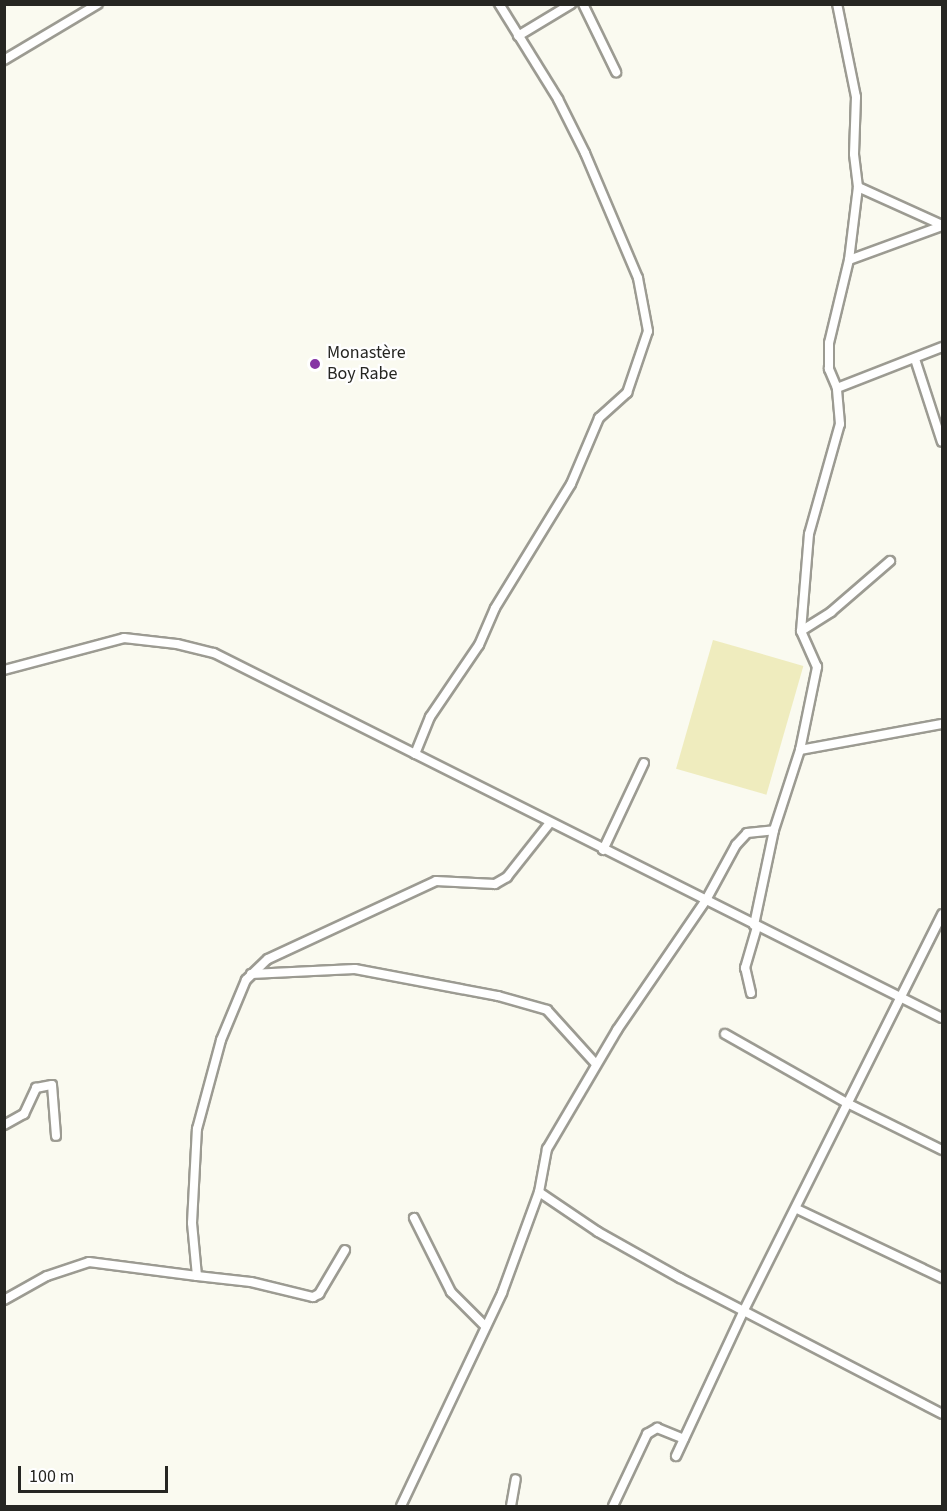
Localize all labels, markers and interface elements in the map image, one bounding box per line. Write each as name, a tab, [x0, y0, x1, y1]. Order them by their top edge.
place label: Monastère Boy Rabe	[327, 343, 406, 386]
marker: Monastère Boy Rabe	[308, 357, 322, 371]
scale bar	[21, 1454, 171, 1492]
text: 100 m	[29, 1464, 74, 1489]

